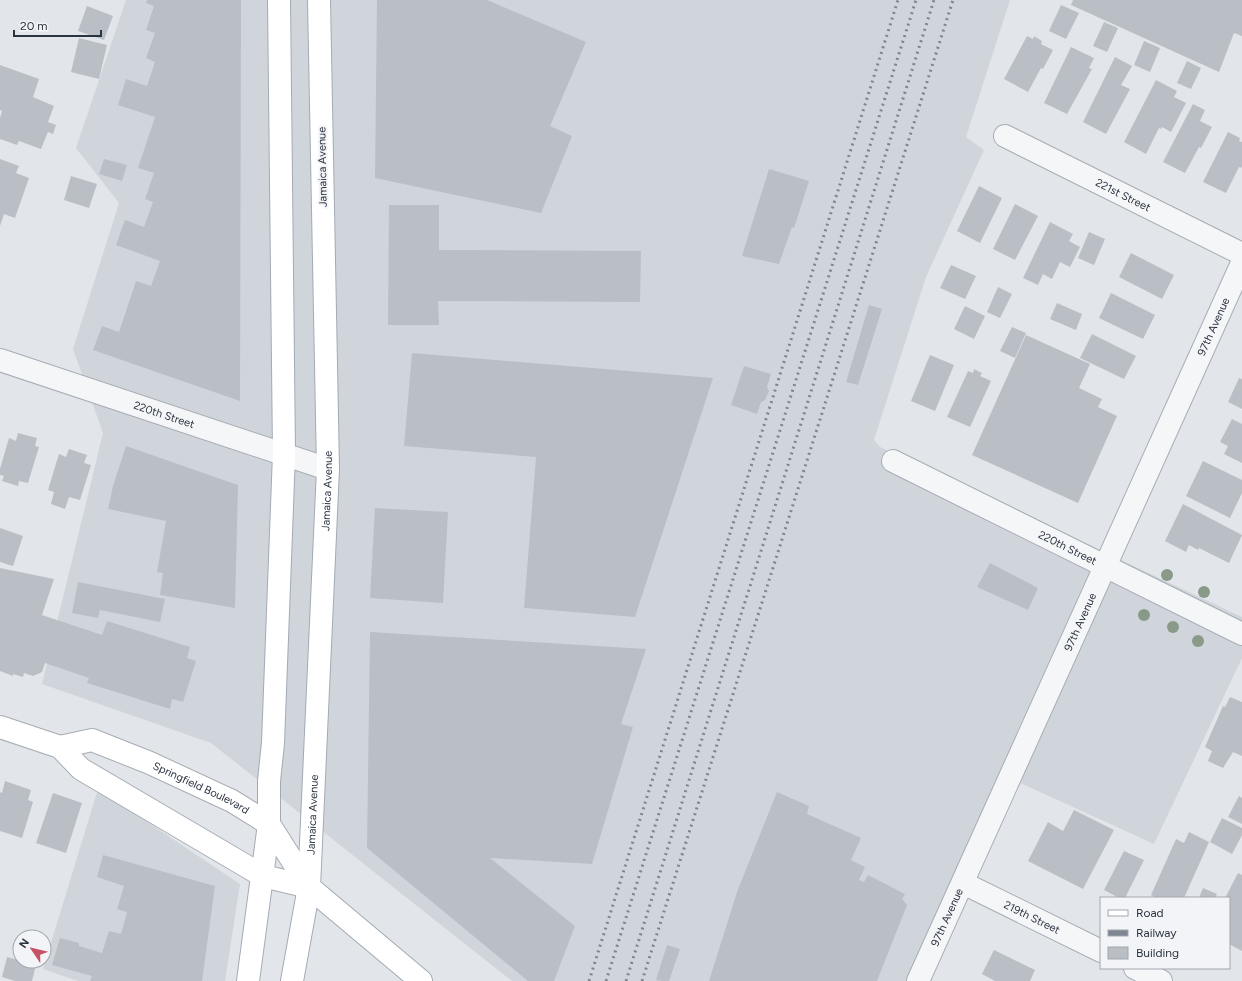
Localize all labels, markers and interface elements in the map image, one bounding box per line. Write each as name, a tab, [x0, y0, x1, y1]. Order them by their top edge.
scale bar	[14, 12, 101, 38]
text: 20 m	[20, 19, 48, 33]
street label: Jamaica Avenue	[315, 127, 330, 207]
street label: 221st Street	[1093, 176, 1153, 214]
street label: 97th Avenue	[1195, 296, 1233, 358]
street label: 220th Street	[132, 399, 196, 431]
street label: Jamaica Avenue	[319, 451, 335, 531]
street label: 220th Street	[1036, 528, 1099, 568]
street label: 97th Avenue	[1062, 591, 1099, 653]
street label: Springfield Boulevard	[151, 759, 251, 817]
street label: Jamaica Avenue	[304, 774, 321, 855]
street label: 97th Avenue	[928, 886, 966, 949]
legend	[1100, 897, 1230, 969]
street label: 219th Street	[1002, 898, 1062, 937]
text: Road	[1136, 906, 1164, 920]
text: Railway	[1136, 926, 1177, 940]
north arrow	[12, 929, 52, 969]
text: N	[16, 936, 32, 951]
text: Building	[1136, 946, 1179, 960]

